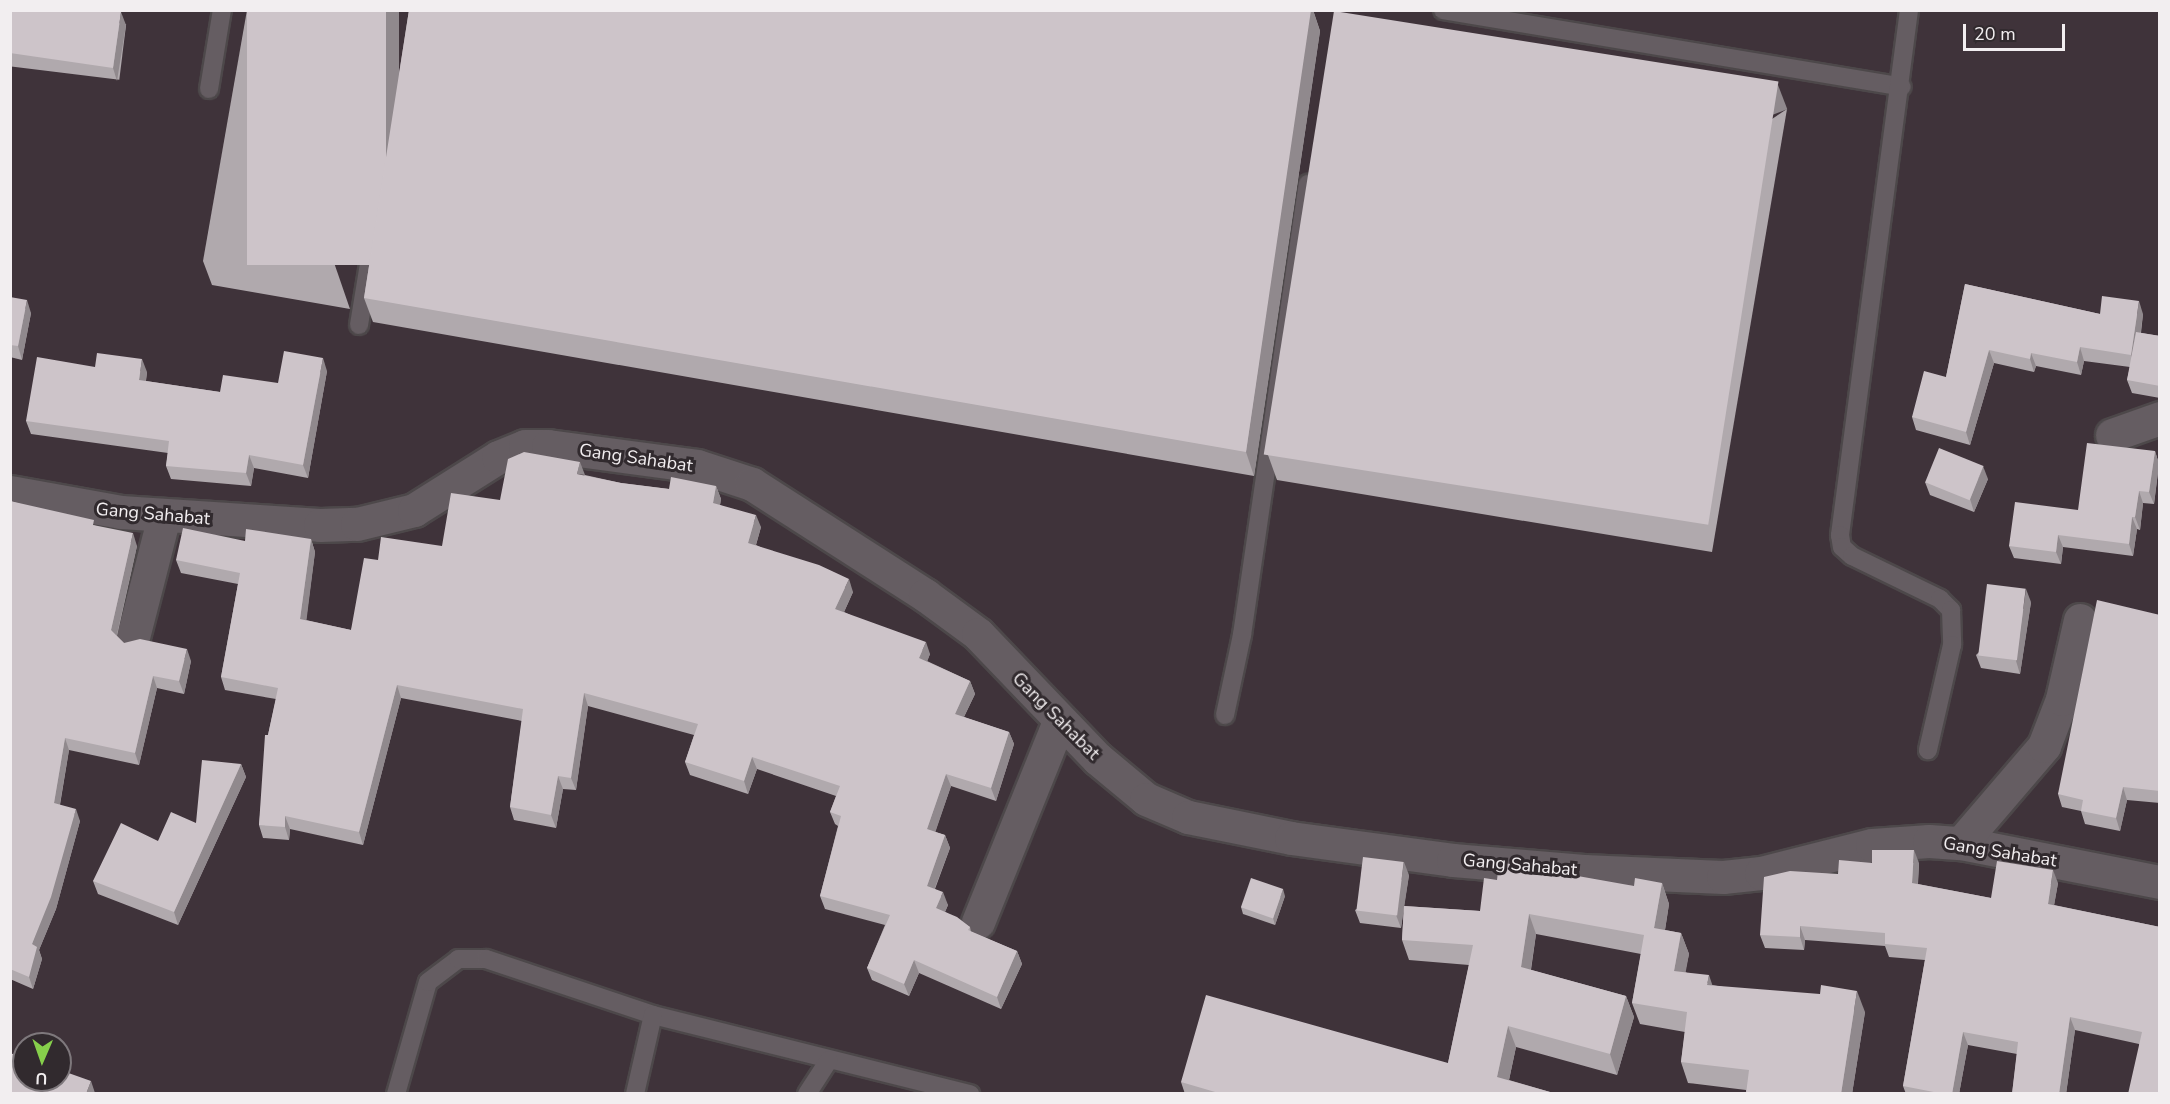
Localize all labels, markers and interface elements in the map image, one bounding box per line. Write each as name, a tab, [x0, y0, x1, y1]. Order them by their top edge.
scale bar	[1966, 12, 2068, 50]
text: 20 m	[1974, 22, 2016, 46]
street label: Gang Sahabat	[578, 439, 694, 477]
street label: Gang Sahabat	[95, 498, 211, 530]
street label: Gang Sahabat	[1008, 668, 1104, 764]
street label: Gang Sahabat	[1942, 832, 2058, 872]
street label: Gang Sahabat	[1462, 849, 1578, 881]
north arrow	[12, 1032, 72, 1092]
text: U	[35, 1067, 48, 1089]

